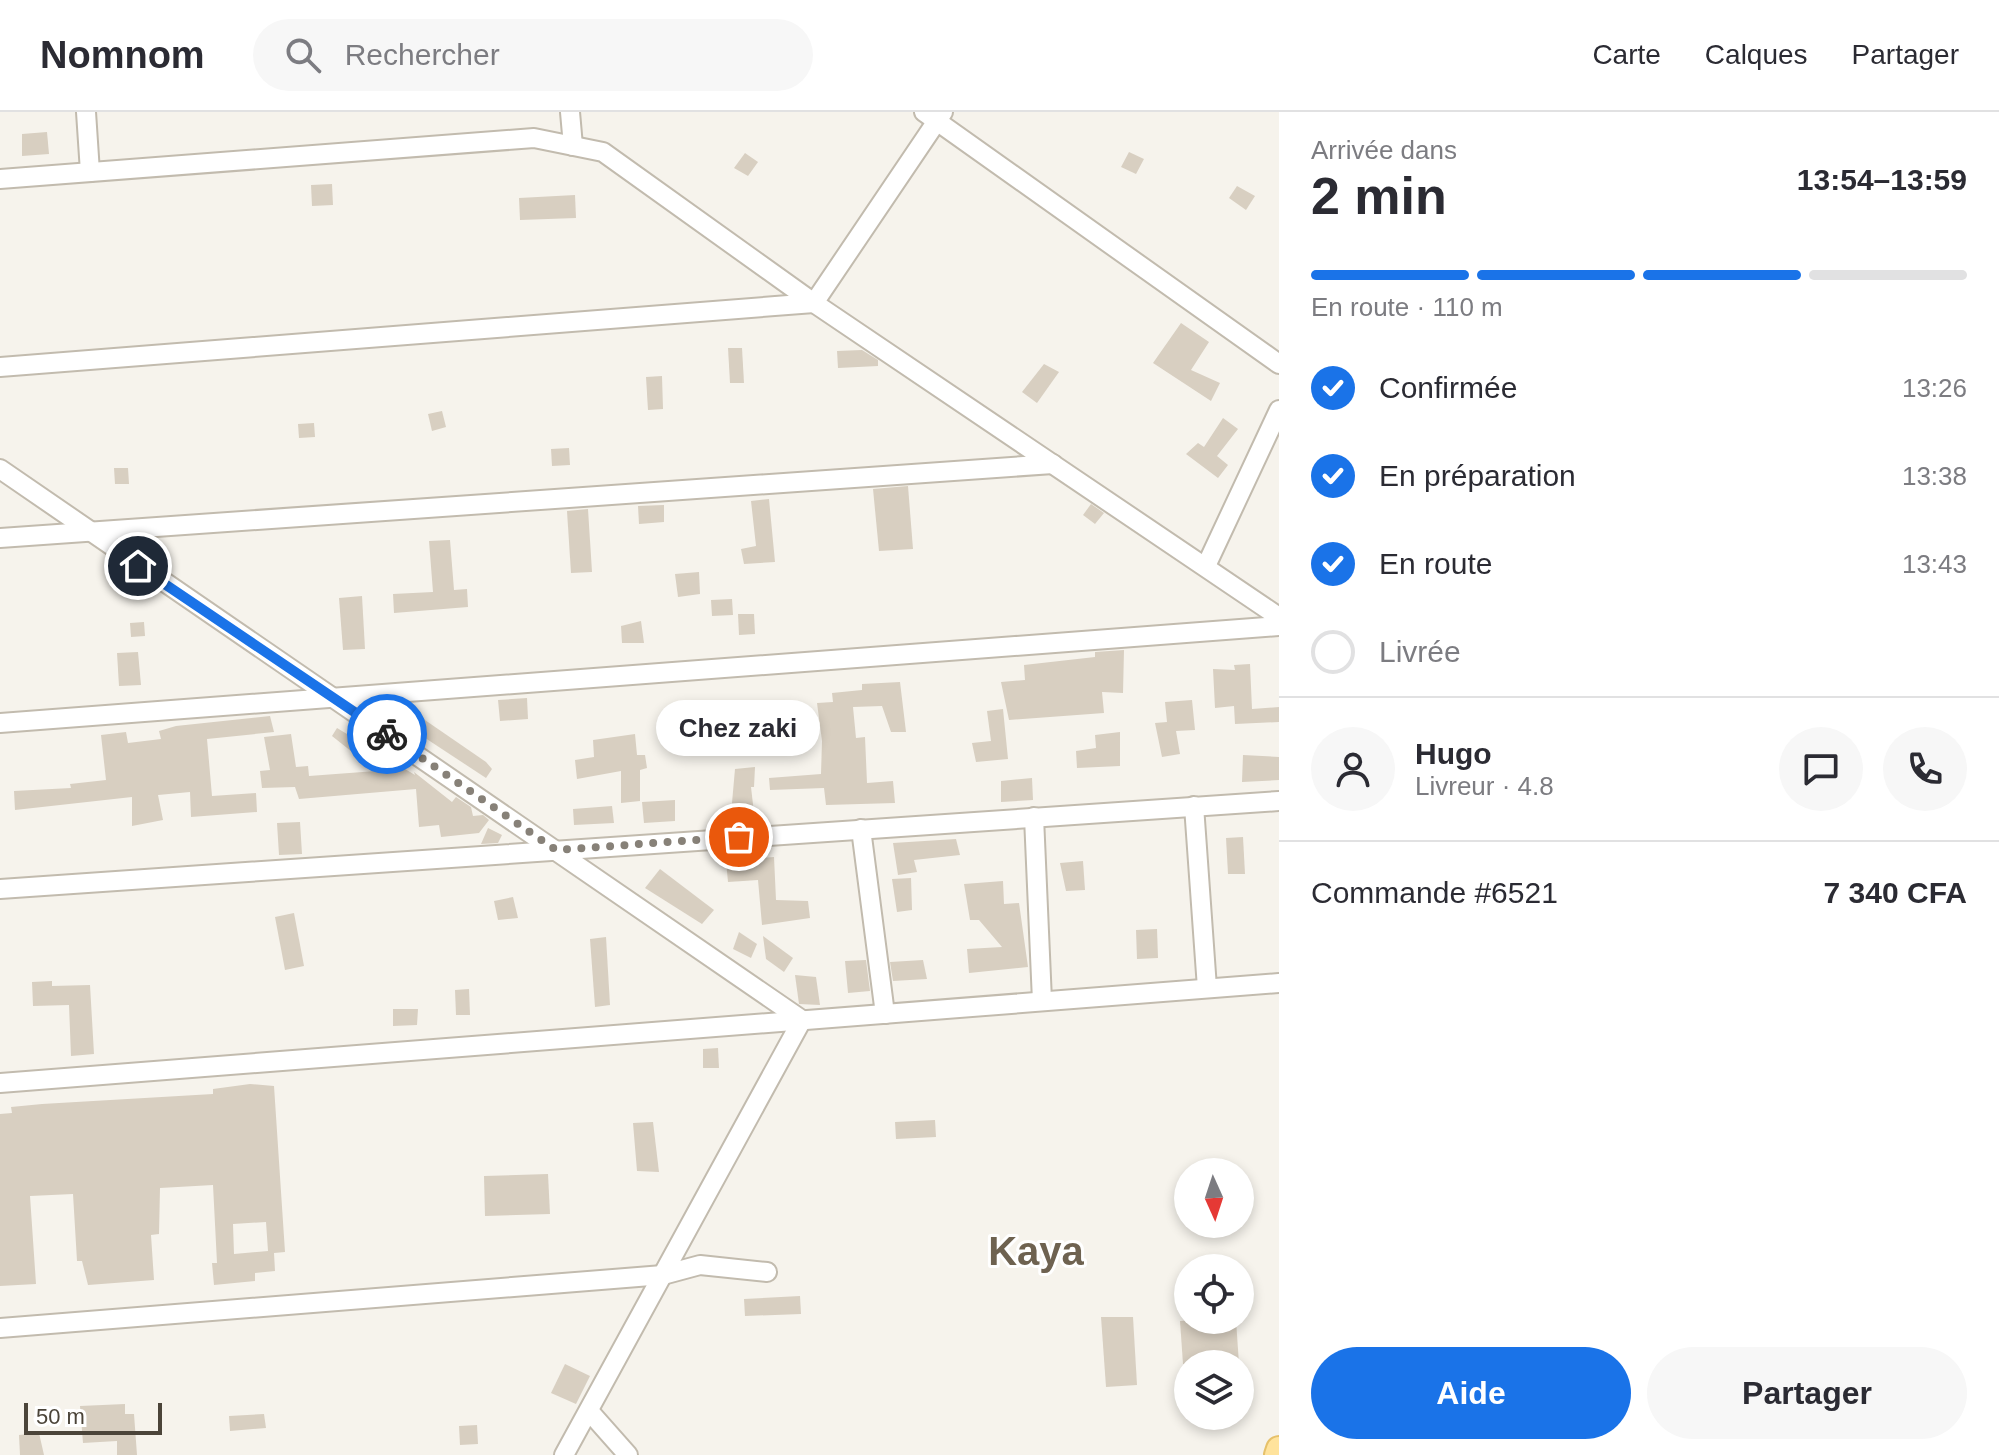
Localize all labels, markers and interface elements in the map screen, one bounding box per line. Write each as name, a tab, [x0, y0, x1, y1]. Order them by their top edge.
search box	[253, 19, 813, 91]
icon: search	[281, 33, 325, 77]
text: Nomnom	[40, 34, 205, 76]
text: Rechercher	[345, 38, 500, 71]
text: Carte	[1592, 39, 1661, 70]
text: Calques	[1705, 39, 1808, 70]
text: Partager	[1852, 39, 1959, 70]
text: Arrivée dans	[1311, 135, 1457, 165]
text: 13:54–13:59	[1797, 163, 1967, 196]
text: 2 min	[1311, 167, 1447, 225]
text: En route · 110 m	[1311, 292, 1503, 322]
icon: check	[1311, 366, 1355, 410]
text: Confirmée	[1379, 371, 1517, 404]
text: 13:26	[1902, 373, 1967, 403]
icon: check	[1311, 454, 1355, 498]
text: En préparation	[1379, 459, 1576, 492]
text: 13:38	[1902, 461, 1967, 491]
pin	[104, 532, 172, 600]
icon: check	[1311, 542, 1355, 586]
icon: home	[116, 544, 160, 588]
text: En route	[1379, 547, 1492, 580]
text: 13:43	[1902, 549, 1967, 579]
text: Livrée	[1379, 635, 1461, 668]
courier	[347, 694, 427, 774]
callout: Chez zaki	[657, 701, 821, 757]
icon: bike	[365, 712, 409, 756]
text: Chez zaki	[679, 713, 797, 743]
button: person	[1311, 727, 1395, 811]
button: chat	[1779, 727, 1863, 811]
button: phone	[1883, 727, 1967, 811]
text: Hugo	[1415, 737, 1492, 770]
text: Livreur · 4.8	[1415, 771, 1554, 801]
pin	[705, 803, 773, 871]
icon: bag	[717, 815, 761, 859]
text: Commande #6521	[1311, 876, 1558, 909]
text: 7 340 CFA	[1824, 876, 1967, 909]
north arrow	[1174, 1158, 1254, 1238]
map controls	[1174, 1158, 1254, 1430]
district label: Kaya	[988, 1229, 1085, 1273]
button: locate	[1174, 1254, 1254, 1334]
button: Aide	[1311, 1347, 1631, 1439]
button: Partager	[1647, 1347, 1967, 1439]
button: layers	[1174, 1350, 1254, 1430]
scale bar	[24, 1399, 162, 1435]
text: 50 m	[36, 1404, 85, 1429]

